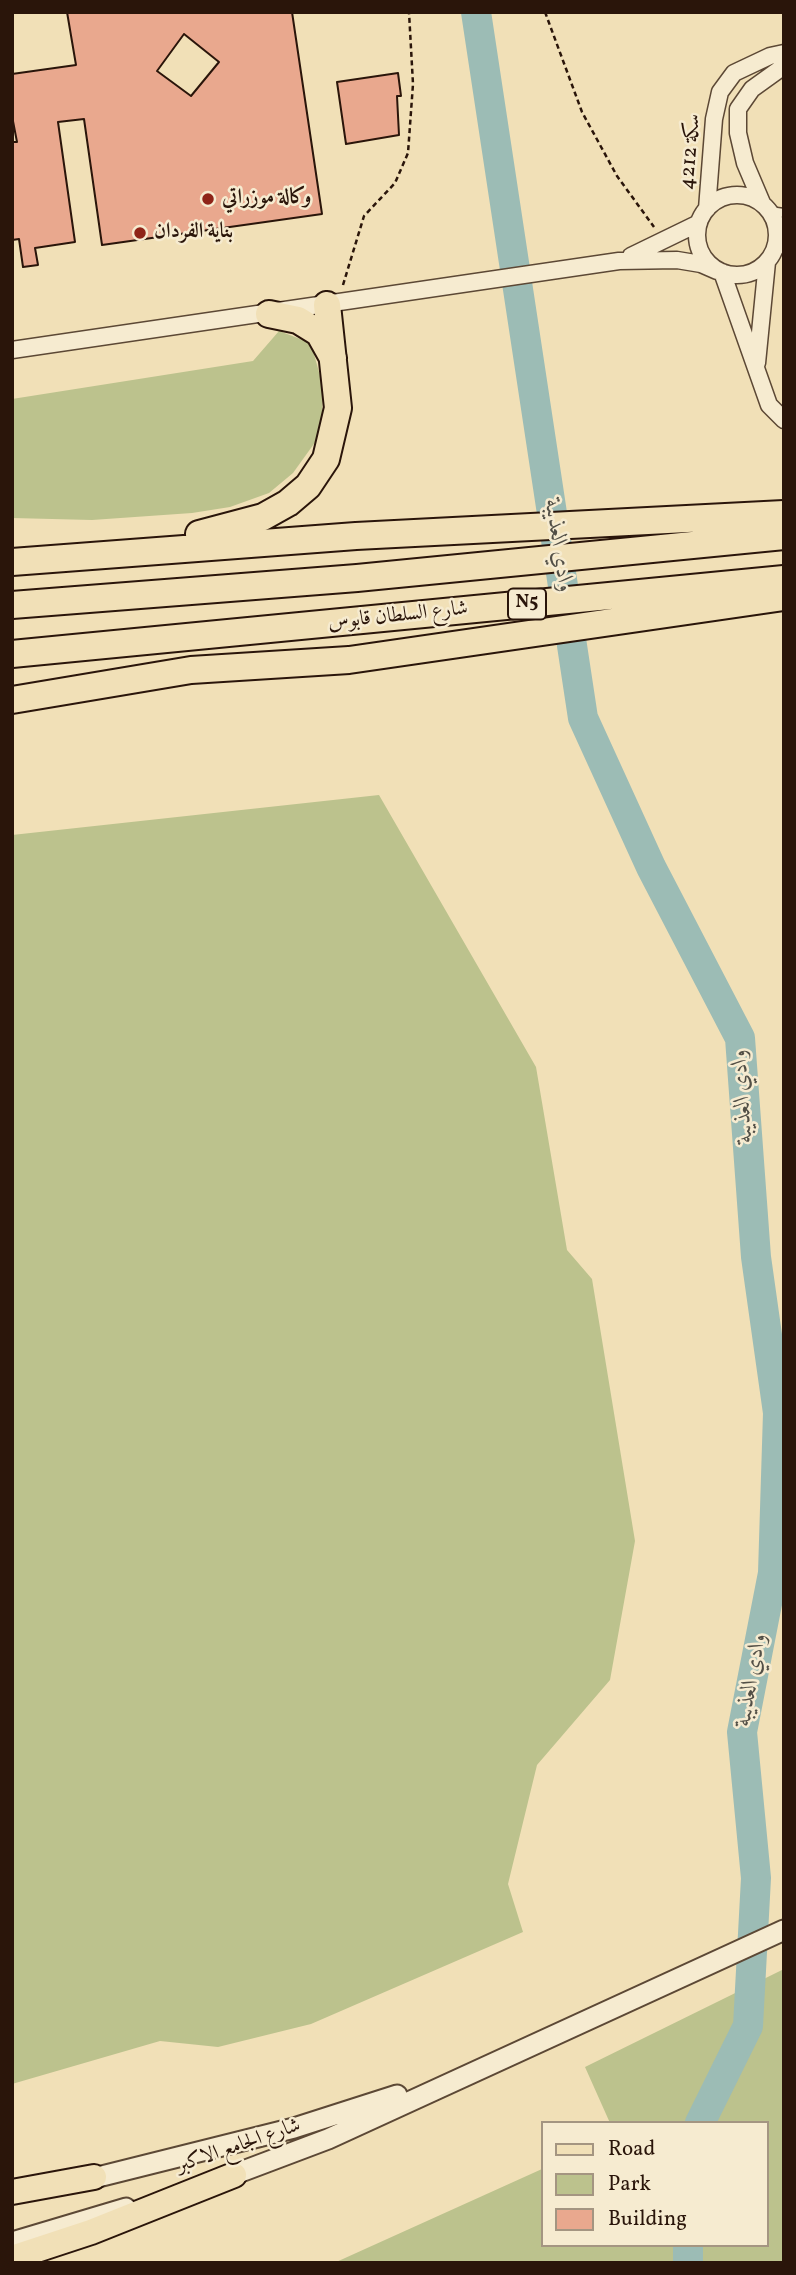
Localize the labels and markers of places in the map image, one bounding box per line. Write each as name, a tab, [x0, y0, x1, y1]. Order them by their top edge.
place label: وكالة موزراتي	[222, 186, 311, 212]
marker: وكالة موزراتي	[200, 191, 216, 207]
place label: بناية الفردان	[154, 220, 233, 246]
marker: بناية الفردان	[132, 225, 148, 241]

